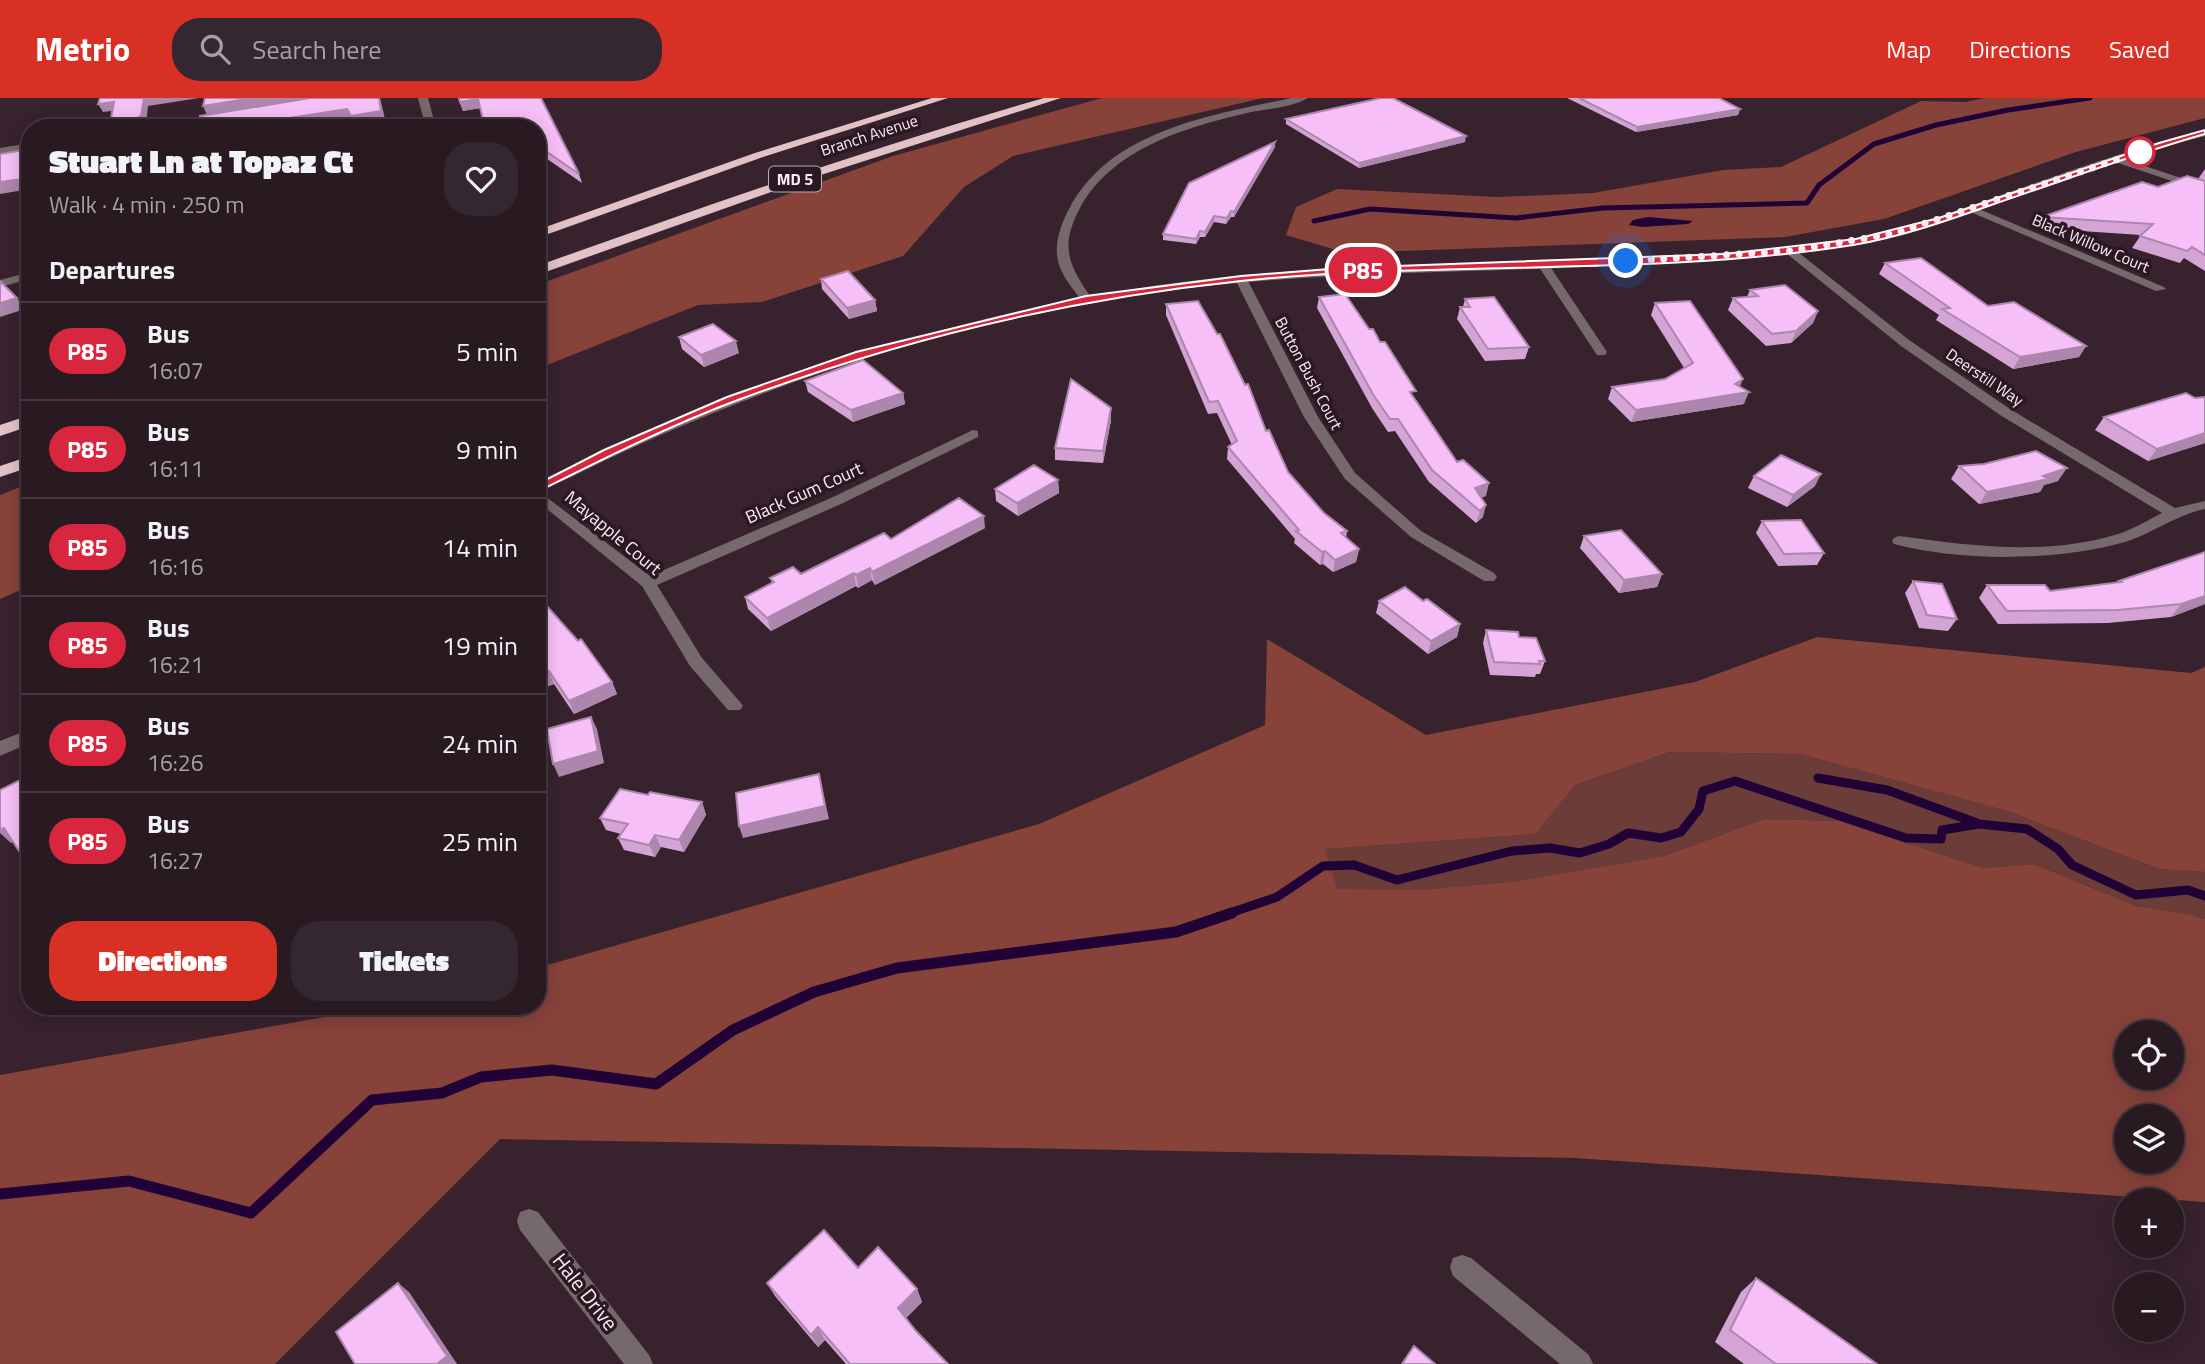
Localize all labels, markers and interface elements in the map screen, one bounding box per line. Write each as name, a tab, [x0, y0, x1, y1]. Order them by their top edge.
search box	[172, 18, 662, 81]
text: Metrio	[35, 24, 130, 74]
icon: search	[196, 30, 234, 68]
text: Search here	[252, 30, 381, 69]
text: Map	[1886, 31, 1931, 67]
text: Directions	[1969, 31, 2071, 67]
text: Saved	[2109, 31, 2170, 67]
street label: Branch Avenue	[817, 108, 921, 162]
text: Stuart Ln at Topaz Ct	[49, 136, 353, 186]
unlabelled marker	[2125, 137, 2155, 167]
button: heart	[444, 142, 518, 216]
road number: MD 5	[769, 166, 821, 192]
text: Walk · 4 min · 250 m	[49, 187, 245, 222]
street label: Black Willow Court	[2029, 207, 2154, 279]
your location	[1608, 243, 1643, 278]
line badge: P85	[1323, 247, 1403, 293]
text: Departures	[49, 250, 175, 289]
text: P85	[1342, 252, 1384, 288]
street label: Button Bush Court	[1269, 312, 1349, 434]
text: Bus	[147, 314, 189, 353]
text: 5 min	[456, 332, 518, 371]
text: P85	[67, 333, 108, 369]
street label: Deerstill Way	[1941, 342, 2029, 412]
text: 16:07	[147, 353, 204, 388]
text: Bus	[147, 412, 189, 451]
text: 9 min	[456, 430, 518, 469]
text: P85	[67, 431, 108, 467]
text: 16:11	[147, 451, 204, 486]
street label: Black Gum Court	[741, 454, 867, 530]
street label: Mayapple Court	[559, 484, 668, 582]
text: Bus	[147, 510, 189, 549]
text: 14 min	[442, 528, 518, 567]
text: P85	[67, 529, 108, 565]
text: 16:16	[147, 549, 204, 584]
text: Bus	[147, 608, 189, 647]
text: 19 min	[442, 626, 518, 665]
text: P85	[67, 627, 108, 663]
text: 16:21	[147, 647, 204, 682]
text: Bus	[147, 706, 189, 745]
text: 24 min	[442, 724, 518, 763]
text: P85	[67, 725, 108, 761]
text: 16:26	[147, 745, 204, 780]
text: Bus	[147, 804, 189, 843]
text: 25 min	[442, 822, 518, 861]
text: P85	[67, 823, 108, 859]
text: 16:27	[147, 843, 204, 878]
button: Directions	[49, 921, 277, 1001]
button: Tickets	[291, 921, 518, 1001]
map controls	[2114, 1020, 2184, 1342]
button: locate	[2114, 1020, 2184, 1090]
button: layers	[2114, 1104, 2184, 1174]
button: +	[2114, 1188, 2184, 1258]
street label: Hale Drive	[545, 1246, 626, 1337]
button: −	[2114, 1272, 2184, 1342]

